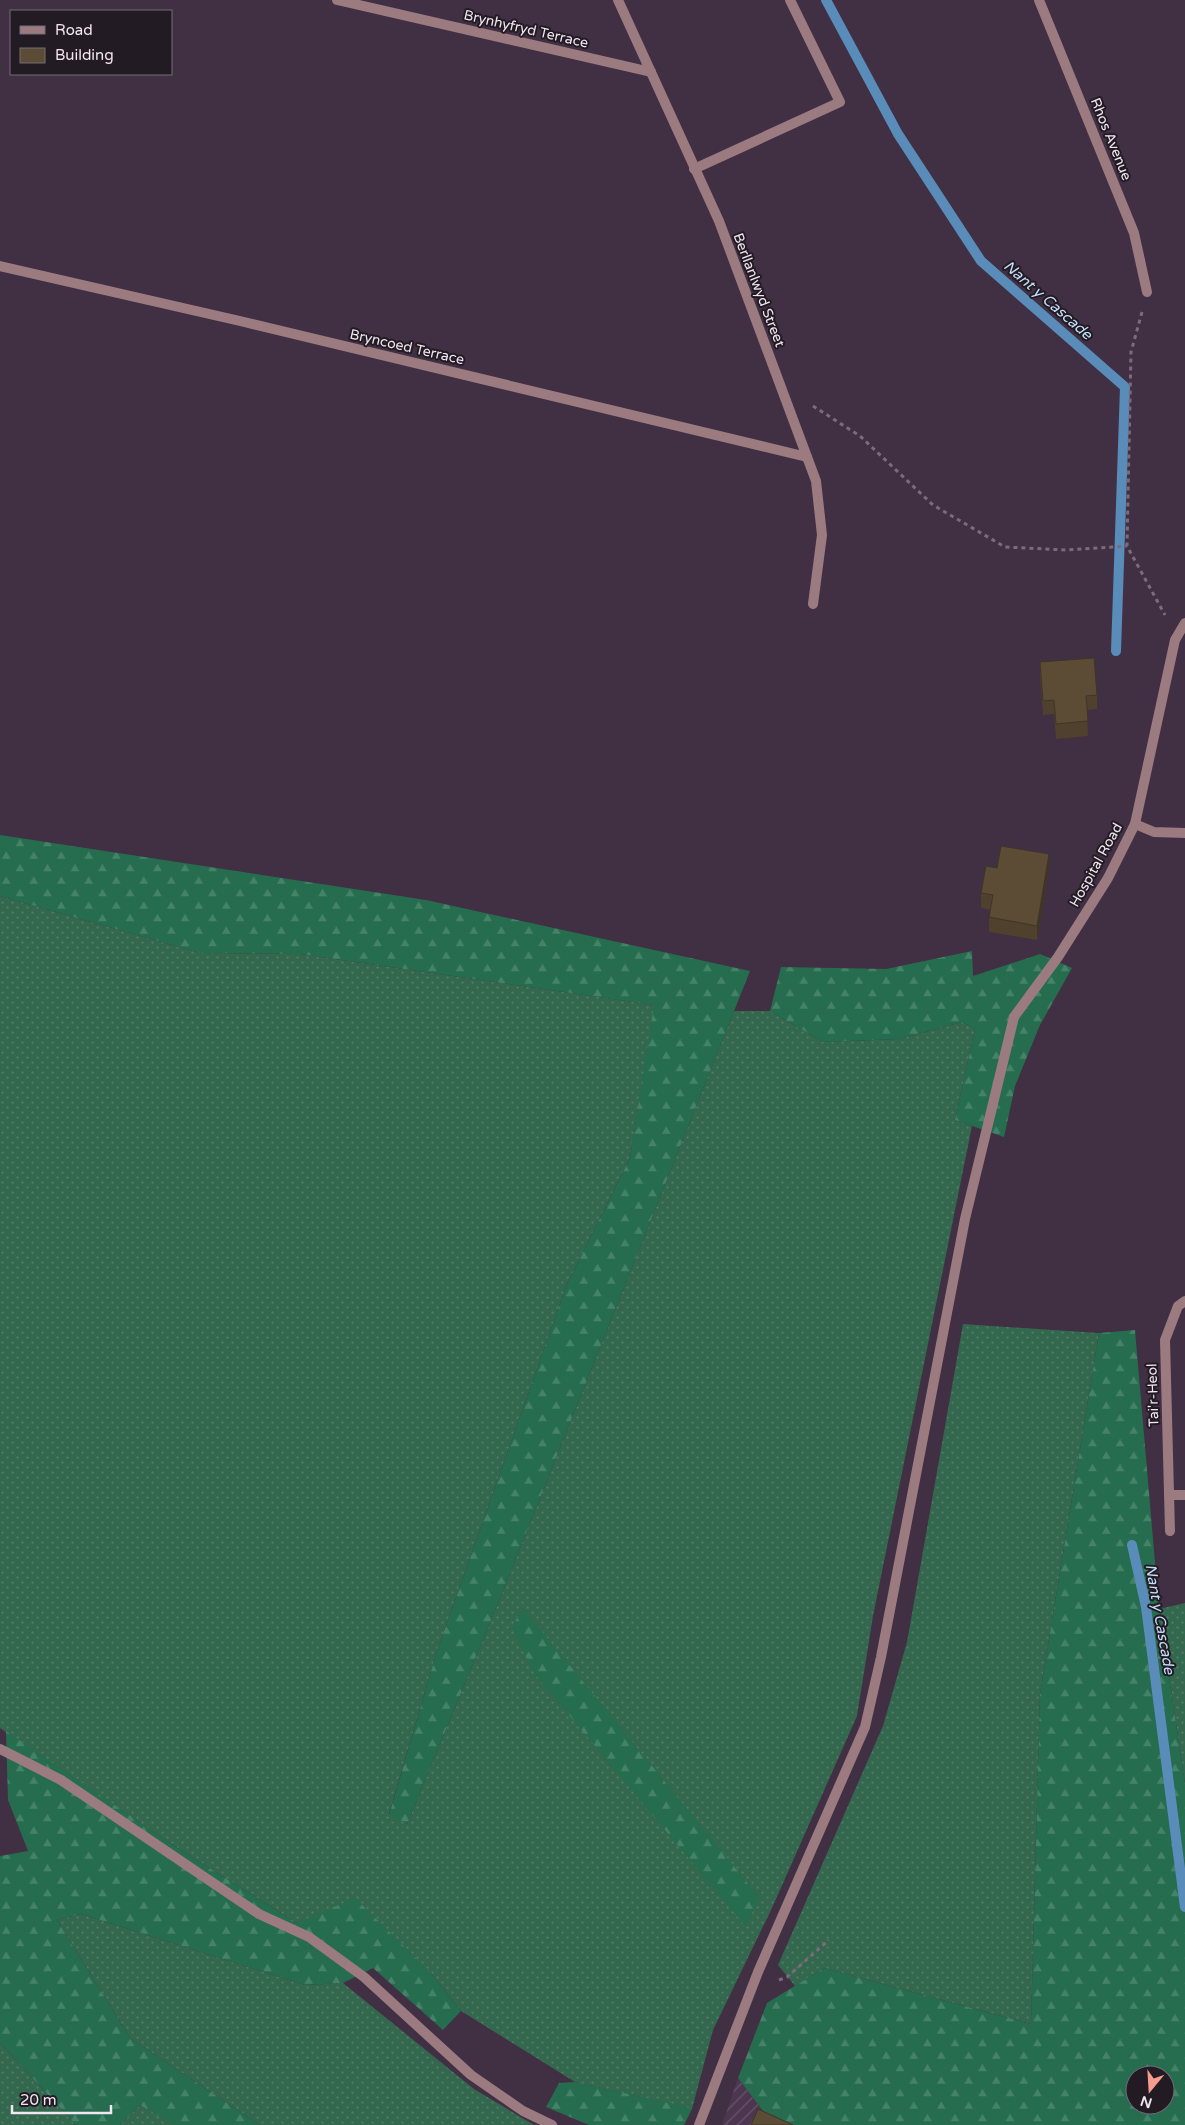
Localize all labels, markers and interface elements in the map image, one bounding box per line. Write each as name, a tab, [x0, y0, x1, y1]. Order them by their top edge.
street label: Brynhyfryd Terrace	[462, 6, 590, 52]
legend	[10, 10, 172, 75]
text: Road	[55, 21, 93, 39]
text: Building	[55, 46, 114, 64]
street label: Rhos Avenue	[1087, 95, 1135, 183]
street label: Berllanlwyd Street	[729, 231, 789, 350]
water label: Nant y Cascade	[1000, 257, 1097, 344]
street label: Bryncoed Terrace	[348, 326, 466, 368]
street label: Hospital Road	[1066, 820, 1126, 910]
street label: Tai'r-Heol	[1143, 1363, 1163, 1427]
water label: Nant y Cascade	[1141, 1563, 1179, 1677]
north arrow	[1125, 2065, 1175, 2115]
scale bar	[12, 2082, 111, 2114]
text: 20 m	[20, 2091, 57, 2109]
text: N	[1138, 2092, 1154, 2112]

